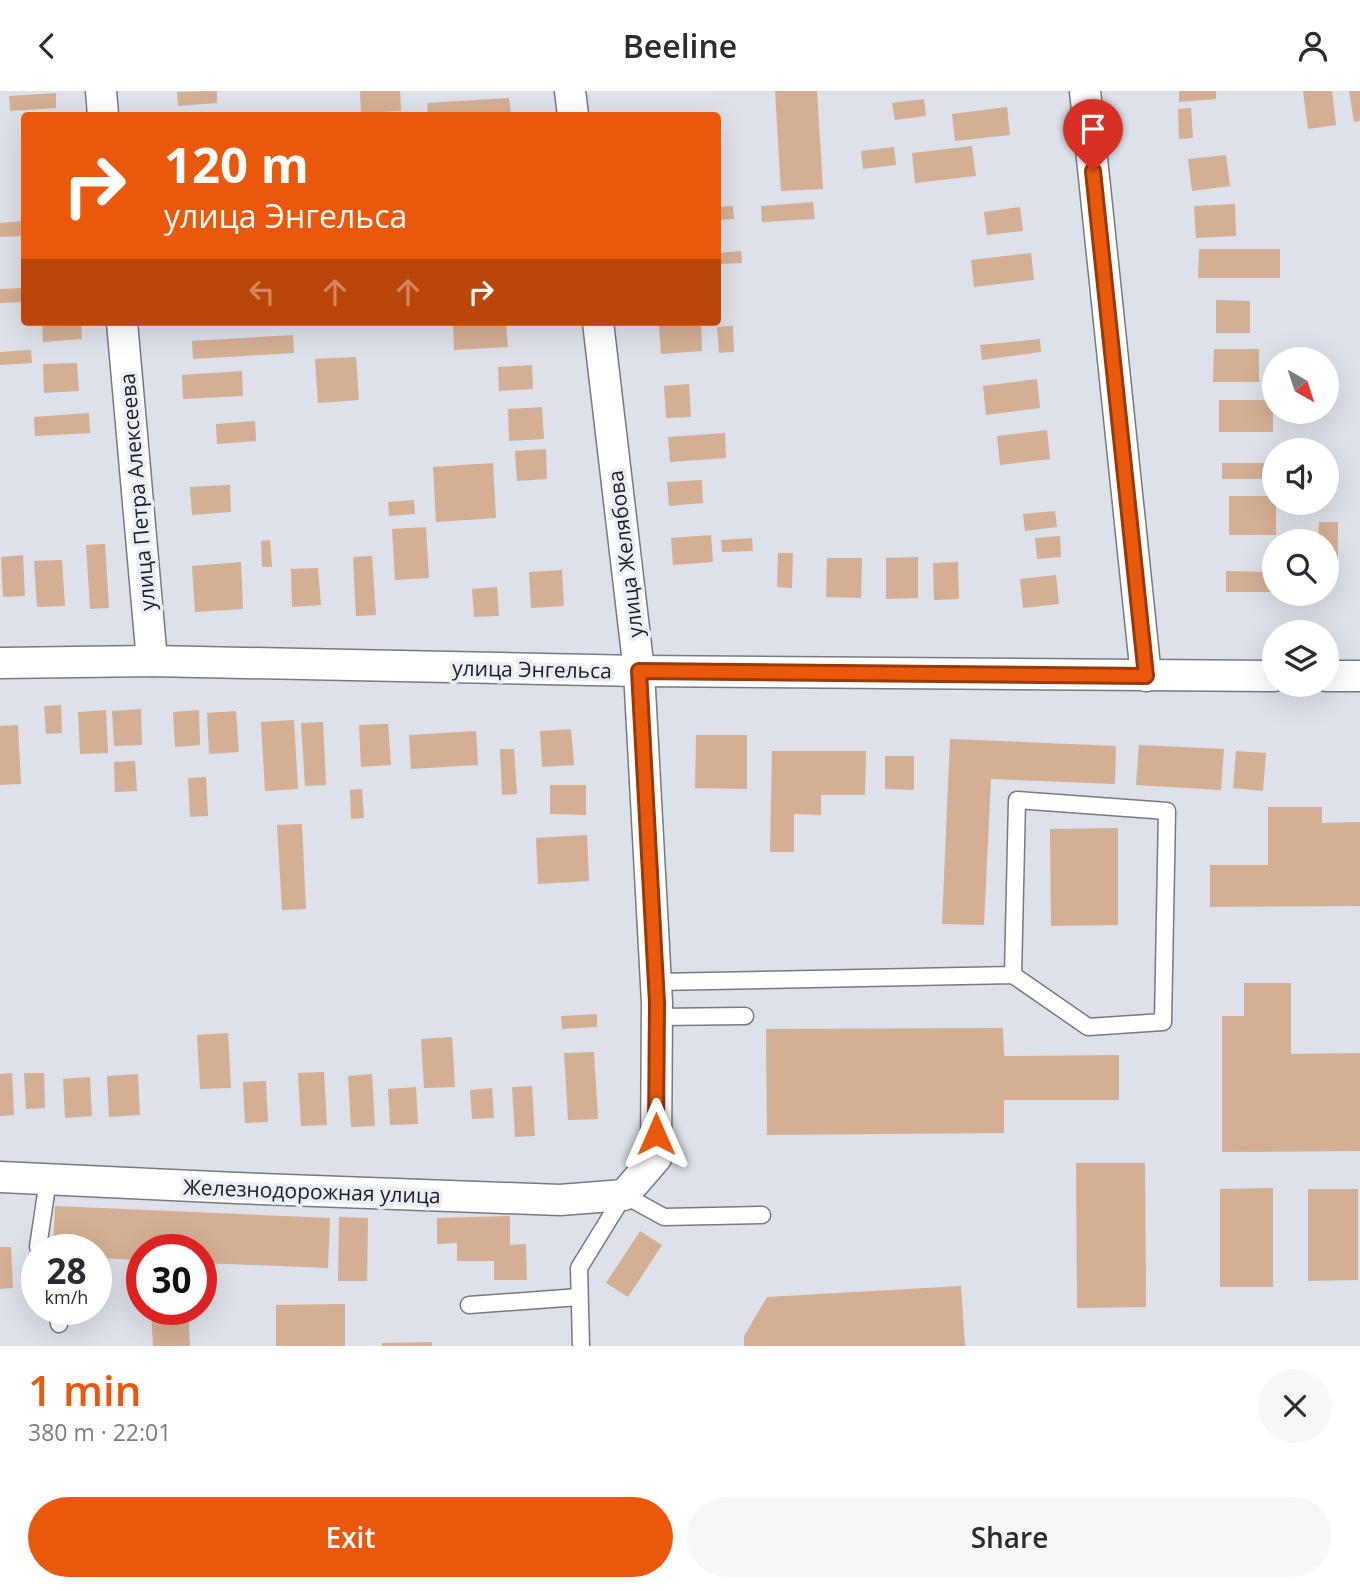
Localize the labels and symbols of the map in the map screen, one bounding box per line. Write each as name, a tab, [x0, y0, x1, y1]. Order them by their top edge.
pin	[1063, 99, 1123, 171]
north arrow	[1262, 347, 1339, 423]
street label: улица Петра Алексеева	[113, 372, 161, 612]
street label: улица Желябова	[601, 469, 649, 639]
street label: улица Энгельса	[452, 654, 612, 684]
position arrow	[619, 1097, 693, 1171]
street label: Железнодорожная улица	[183, 1173, 441, 1209]
speed limit sign: 30	[126, 1234, 217, 1325]

